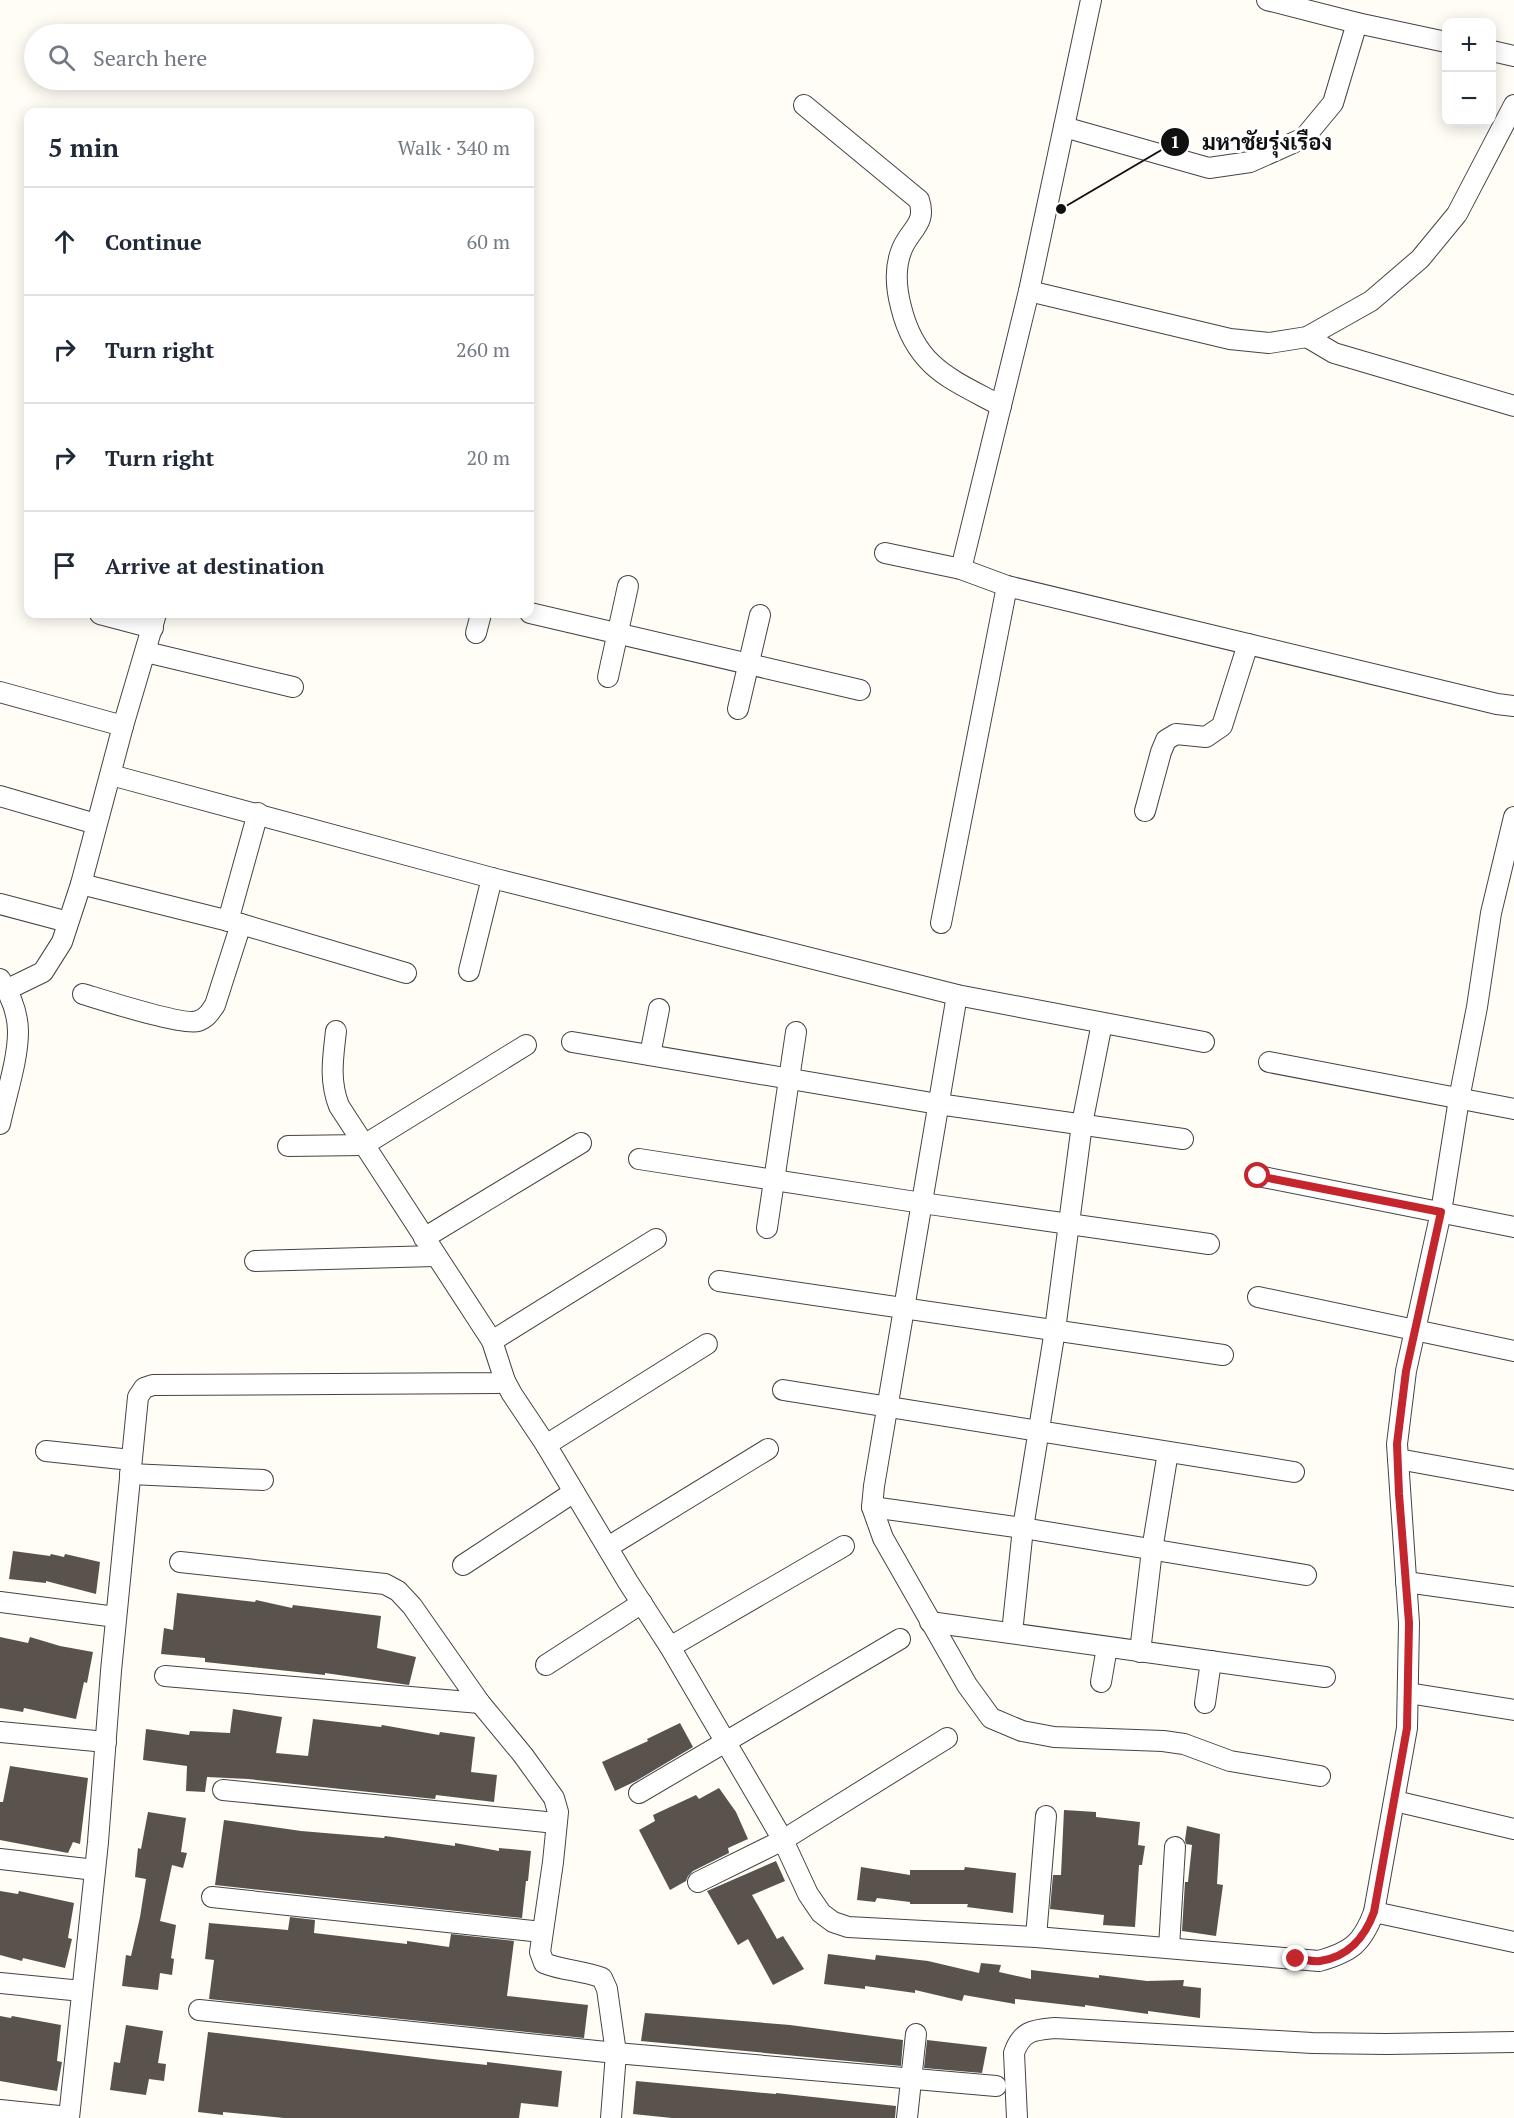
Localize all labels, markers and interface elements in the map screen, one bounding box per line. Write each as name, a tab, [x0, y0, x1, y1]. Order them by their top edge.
map controls	[1442, 18, 1496, 126]
button: +	[1442, 18, 1496, 72]
search box	[24, 24, 534, 90]
icon: search	[45, 41, 78, 74]
text: Search here	[93, 43, 207, 72]
button: −	[1442, 72, 1496, 126]
callout: มหาชัยรุ่งเรือง	[1160, 122, 1344, 162]
text: มหาชัยรุ่งเรือง	[1202, 127, 1332, 158]
text: 1	[1170, 129, 1180, 153]
text: 5 min	[48, 130, 119, 164]
text: Walk · 340 m	[398, 134, 510, 161]
icon: ahead	[48, 225, 81, 258]
text: Continue	[105, 227, 202, 256]
text: 60 m	[467, 228, 510, 255]
icon: right	[48, 333, 81, 366]
text: Turn right	[105, 335, 214, 364]
text: 260 m	[456, 336, 510, 363]
icon: right	[48, 441, 81, 474]
text: Turn right	[105, 443, 214, 472]
text: 20 m	[467, 444, 510, 471]
icon: arrive	[48, 549, 81, 582]
text: Arrive at destination	[105, 551, 324, 580]
route start	[1244, 1162, 1270, 1188]
route end	[1282, 1945, 1308, 1971]

